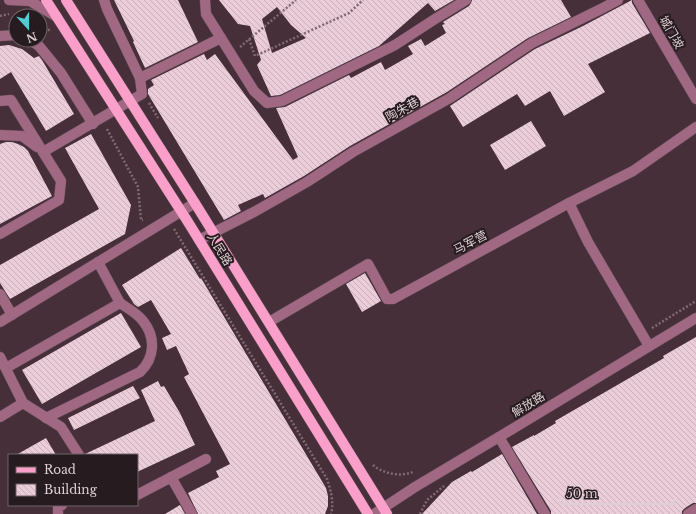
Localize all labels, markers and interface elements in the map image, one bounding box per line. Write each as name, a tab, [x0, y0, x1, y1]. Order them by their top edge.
north arrow	[8, 8, 48, 48]
street label: 城门坡	[657, 13, 687, 51]
text: N	[24, 29, 39, 46]
street label: 陶朱巷	[383, 94, 421, 124]
street label: 马军营	[451, 227, 489, 257]
street label: 人民路	[204, 230, 236, 268]
street label: 解放路	[509, 388, 547, 420]
legend	[8, 454, 138, 506]
text: Road	[44, 462, 76, 477]
scale bar	[560, 480, 674, 506]
text: Building	[44, 482, 98, 497]
text: 50 m	[566, 486, 598, 501]

